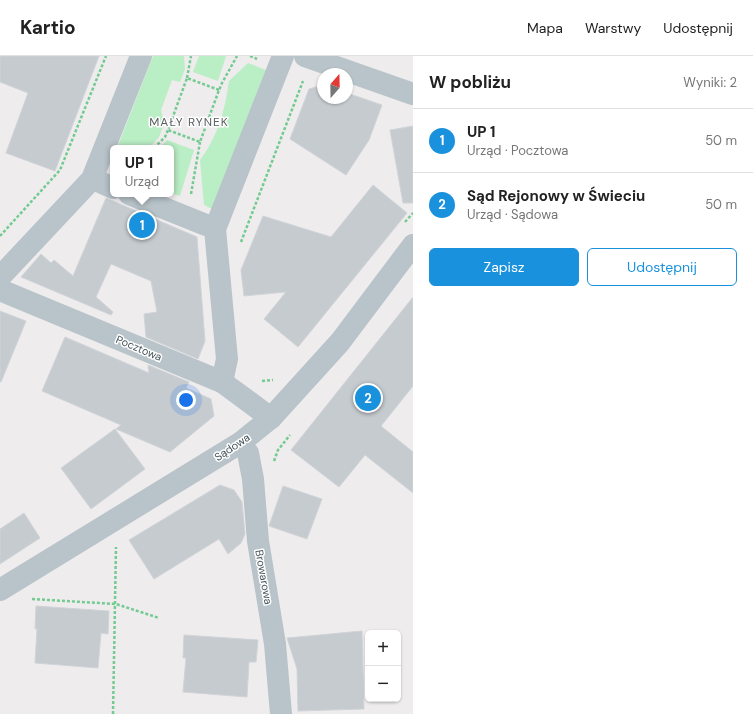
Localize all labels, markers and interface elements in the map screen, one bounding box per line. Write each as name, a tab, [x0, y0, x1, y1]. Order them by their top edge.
text: Kartio	[20, 15, 76, 40]
text: Mapa	[527, 19, 563, 37]
text: Warstwy	[585, 19, 641, 37]
text: Udostępnij	[663, 19, 733, 37]
north arrow	[317, 68, 353, 104]
text: W pobliżu	[429, 71, 511, 93]
text: Wyniki: 2	[683, 74, 737, 91]
district label: MAŁY RYNEK	[149, 114, 229, 130]
text: UP 1	[467, 122, 495, 142]
text: 1	[440, 132, 444, 149]
text: 50 m	[705, 132, 737, 149]
text: Urząd · Pocztowa	[467, 142, 568, 159]
popup	[110, 145, 174, 197]
text: UP 1	[125, 153, 153, 173]
text: Urząd	[125, 173, 159, 190]
text: Sąd Rejonowy w Świeciu	[467, 186, 645, 206]
text: 2	[438, 196, 446, 213]
text: 50 m	[705, 196, 737, 213]
text: Urząd · Sądowa	[467, 206, 558, 223]
pin: 1	[129, 210, 155, 240]
button: Zapisz	[429, 248, 579, 286]
button: Udostępnij	[587, 248, 737, 286]
street label: Pocztowa	[114, 332, 164, 364]
pin: 2	[355, 383, 381, 413]
your location	[176, 390, 196, 410]
street label: Sądowa	[212, 430, 252, 464]
street label: Browarowa	[252, 549, 276, 605]
map controls	[365, 630, 401, 702]
button: +	[365, 630, 401, 666]
button: −	[365, 666, 401, 702]

